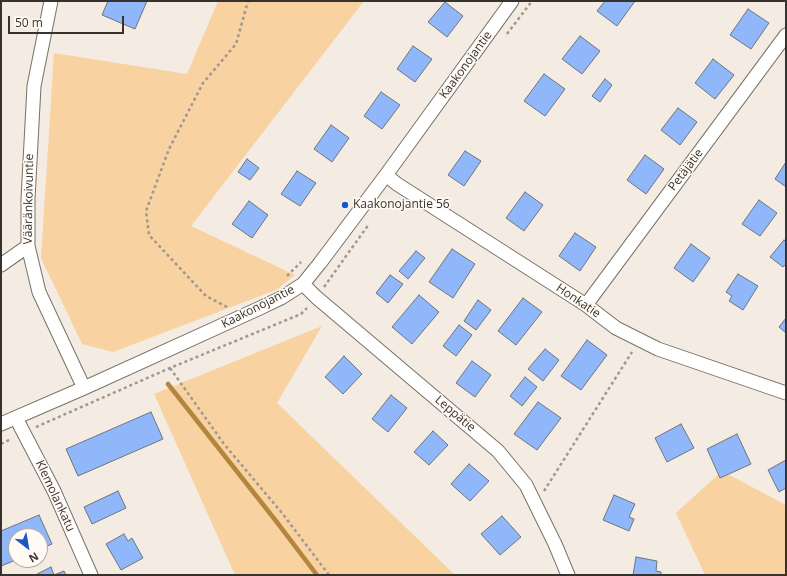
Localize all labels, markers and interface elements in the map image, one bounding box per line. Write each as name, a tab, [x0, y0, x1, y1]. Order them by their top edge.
scale bar	[10, 8, 126, 34]
text: 50 m	[15, 14, 43, 31]
street label: Kaakonojantie	[437, 28, 495, 102]
street label: Petäjätie	[666, 146, 706, 194]
street label: Vääränkoivuntie	[21, 154, 37, 244]
place label: Kaakonojantie 56	[353, 198, 450, 212]
marker: Kaakonojantie 56	[340, 200, 350, 210]
street label: Honkatie	[553, 281, 603, 321]
street label: Kaakonojantie	[219, 282, 297, 332]
street label: Leppätie	[432, 393, 478, 435]
street label: Klemolankatu	[32, 458, 78, 534]
north arrow	[8, 528, 48, 568]
text: N	[26, 549, 42, 567]

